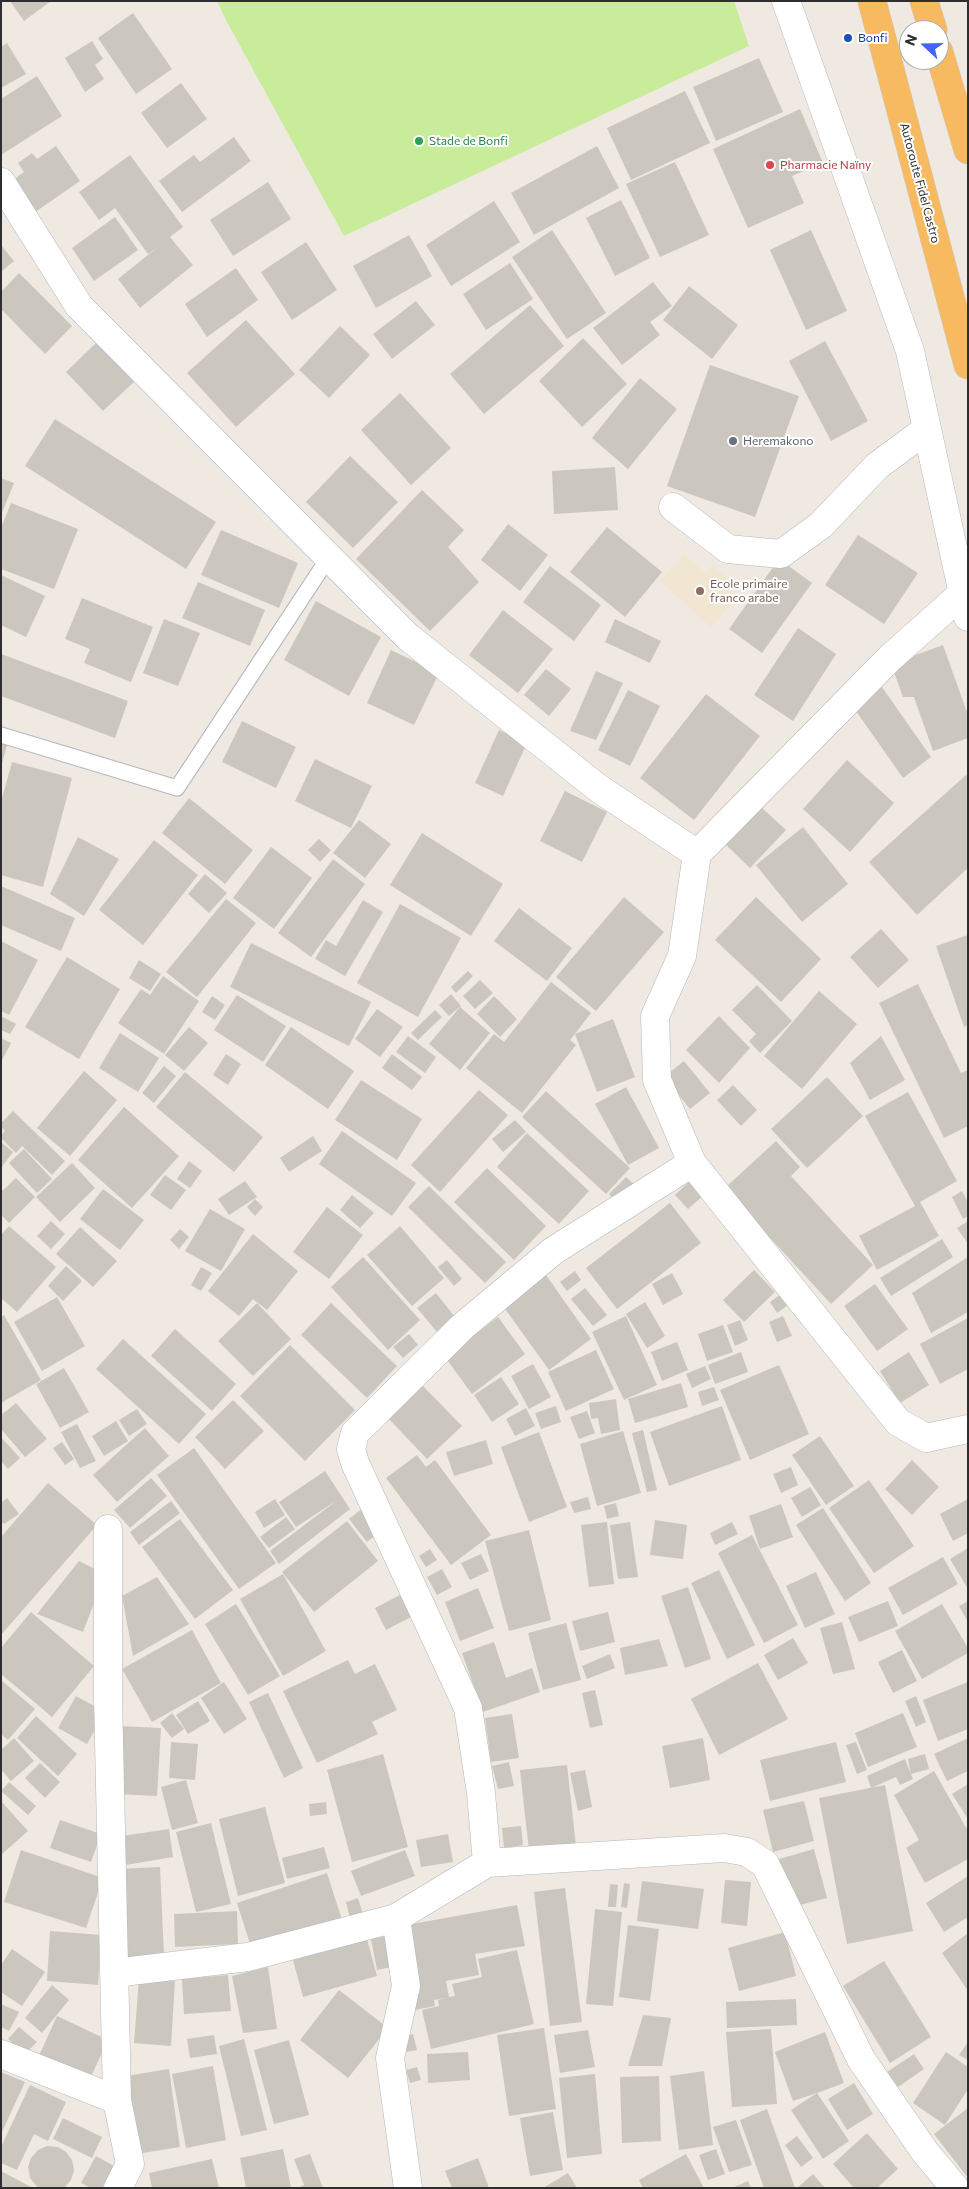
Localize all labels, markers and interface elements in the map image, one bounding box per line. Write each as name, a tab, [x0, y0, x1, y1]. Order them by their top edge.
north arrow	[899, 20, 949, 70]
place label: Bonfi	[858, 31, 888, 45]
marker: Bonfi	[842, 32, 854, 44]
text: N	[901, 32, 920, 48]
street label: Autoroute Fidel Castro	[897, 121, 943, 245]
place label: Stade de Bonfi	[429, 134, 508, 148]
marker: Stade de Bonfi	[413, 135, 425, 147]
place label: Pharmacie Naïny	[780, 158, 871, 172]
marker: Pharmacie Naïny	[764, 159, 776, 171]
place label: Heremakono	[743, 434, 813, 448]
marker: Heremakono	[727, 435, 739, 447]
place label: Ecole primaire franco arabe	[710, 577, 788, 605]
marker: Ecole primaire franco arabe	[694, 585, 706, 597]

